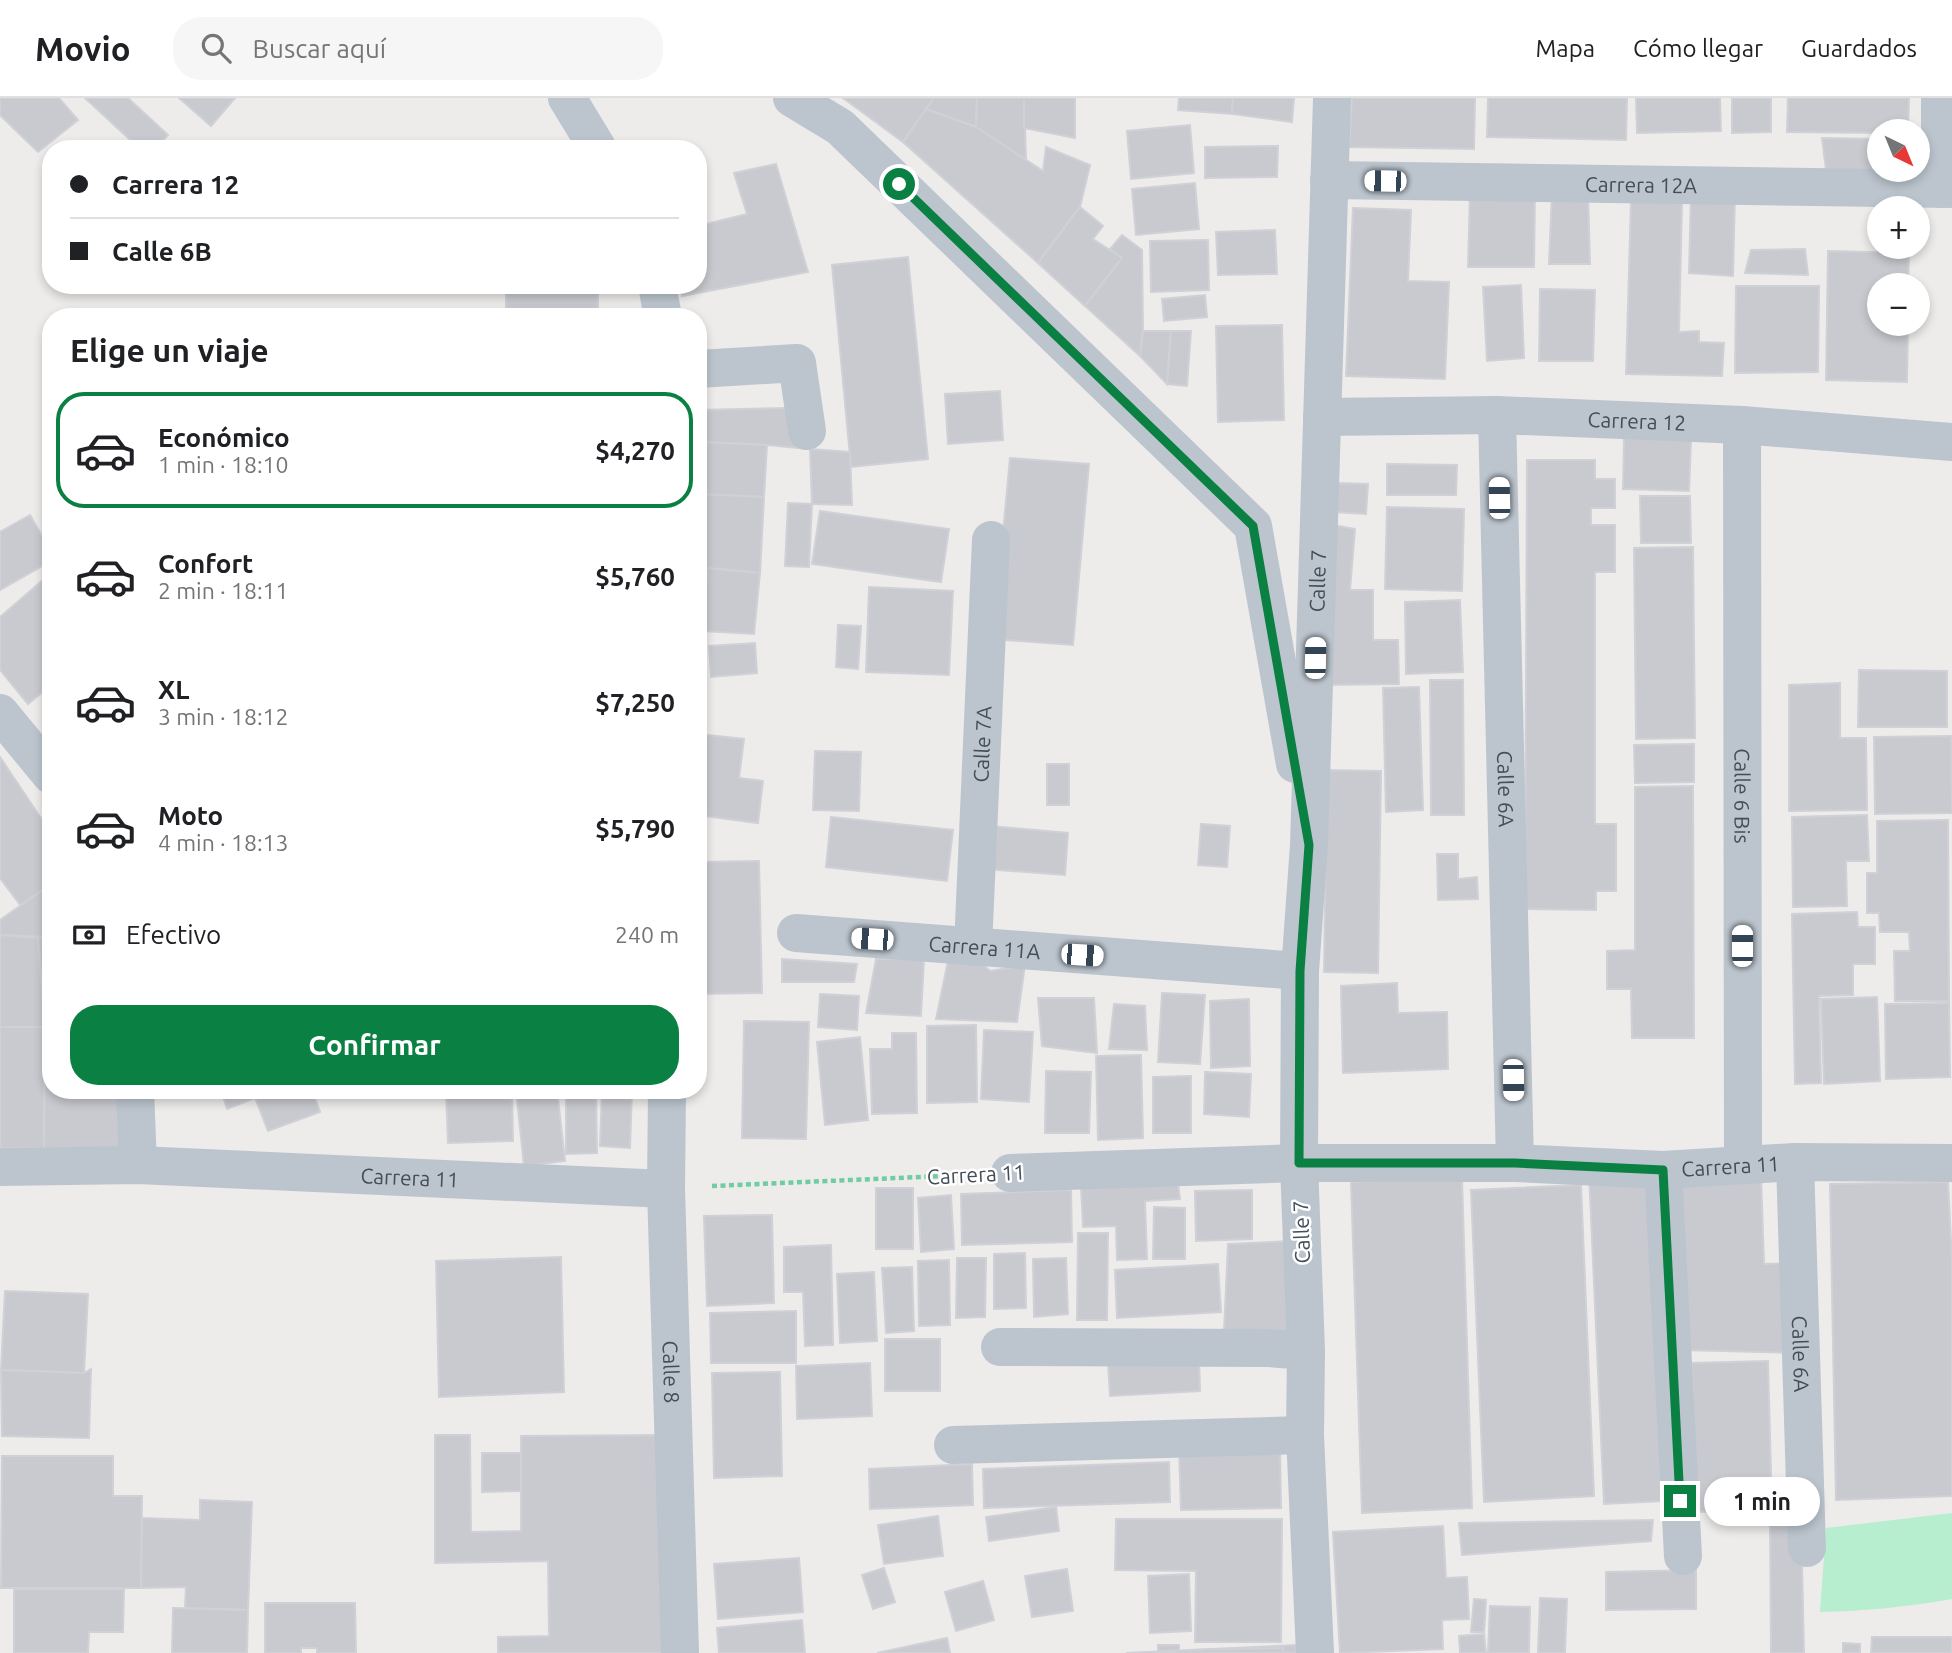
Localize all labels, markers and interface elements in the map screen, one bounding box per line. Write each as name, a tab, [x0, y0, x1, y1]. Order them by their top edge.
search box	[173, 17, 663, 80]
icon: search	[197, 29, 235, 67]
text: Movio	[35, 30, 131, 67]
text: Buscar aquí	[253, 34, 386, 63]
text: Mapa	[1535, 35, 1595, 62]
text: Cómo llegar	[1633, 35, 1763, 62]
text: Guardados	[1801, 35, 1917, 62]
north arrow	[1867, 119, 1930, 182]
map controls	[1867, 119, 1930, 336]
route start	[883, 168, 915, 200]
text: Carrera 12	[112, 170, 239, 199]
car	[1364, 170, 1407, 192]
street label: Carrera 12A	[1585, 172, 1698, 197]
button: +	[1867, 196, 1930, 259]
text: Calle 6B	[112, 237, 212, 266]
button: −	[1867, 273, 1930, 336]
text: Elige un viaje	[70, 332, 269, 368]
street label: Carrera 12	[1587, 407, 1687, 435]
icon: car	[74, 419, 137, 482]
text: Económico	[158, 423, 290, 452]
text: $4,270	[595, 436, 675, 465]
text: 1 min · 18:10	[158, 452, 289, 477]
car	[1489, 477, 1510, 519]
icon: car	[74, 545, 137, 608]
text: Confort	[158, 549, 253, 578]
street label: Calle 7	[1304, 549, 1330, 613]
text: $5,760	[595, 562, 675, 591]
text: 2 min · 18:11	[158, 578, 289, 603]
car	[1305, 637, 1326, 679]
icon: car	[74, 671, 137, 734]
text: XL	[158, 675, 189, 704]
text: $7,250	[595, 688, 675, 717]
text: 3 min · 18:12	[158, 704, 289, 729]
street label: Calle 7A	[968, 705, 996, 783]
street label: Calle 6 Bis	[1730, 748, 1755, 844]
street label: Calle 6A	[1493, 750, 1519, 828]
icon: car	[74, 797, 137, 860]
text: Moto	[158, 801, 223, 830]
text: $5,790	[595, 814, 675, 843]
text: 4 min · 18:13	[158, 830, 289, 855]
icon: cash	[70, 916, 108, 954]
text: Efectivo	[126, 920, 221, 949]
text: 240 m	[615, 922, 679, 947]
car	[1732, 925, 1753, 967]
car	[851, 927, 894, 951]
street label: Carrera 11A	[928, 931, 1042, 963]
car	[1061, 943, 1104, 967]
button: Confirmar	[70, 1005, 679, 1085]
car	[1503, 1059, 1524, 1101]
street label: Carrera 11	[1681, 1151, 1780, 1181]
street label: Carrera 11	[926, 1159, 1026, 1189]
street label: Carrera 11	[360, 1163, 459, 1192]
street label: Calle 7	[1288, 1200, 1314, 1264]
street label: Calle 6A	[1788, 1315, 1814, 1393]
street label: Calle 8	[659, 1340, 684, 1404]
callout: 1 min	[1704, 1476, 1820, 1526]
route end	[1664, 1485, 1696, 1517]
text: 1 min	[1733, 1489, 1791, 1514]

